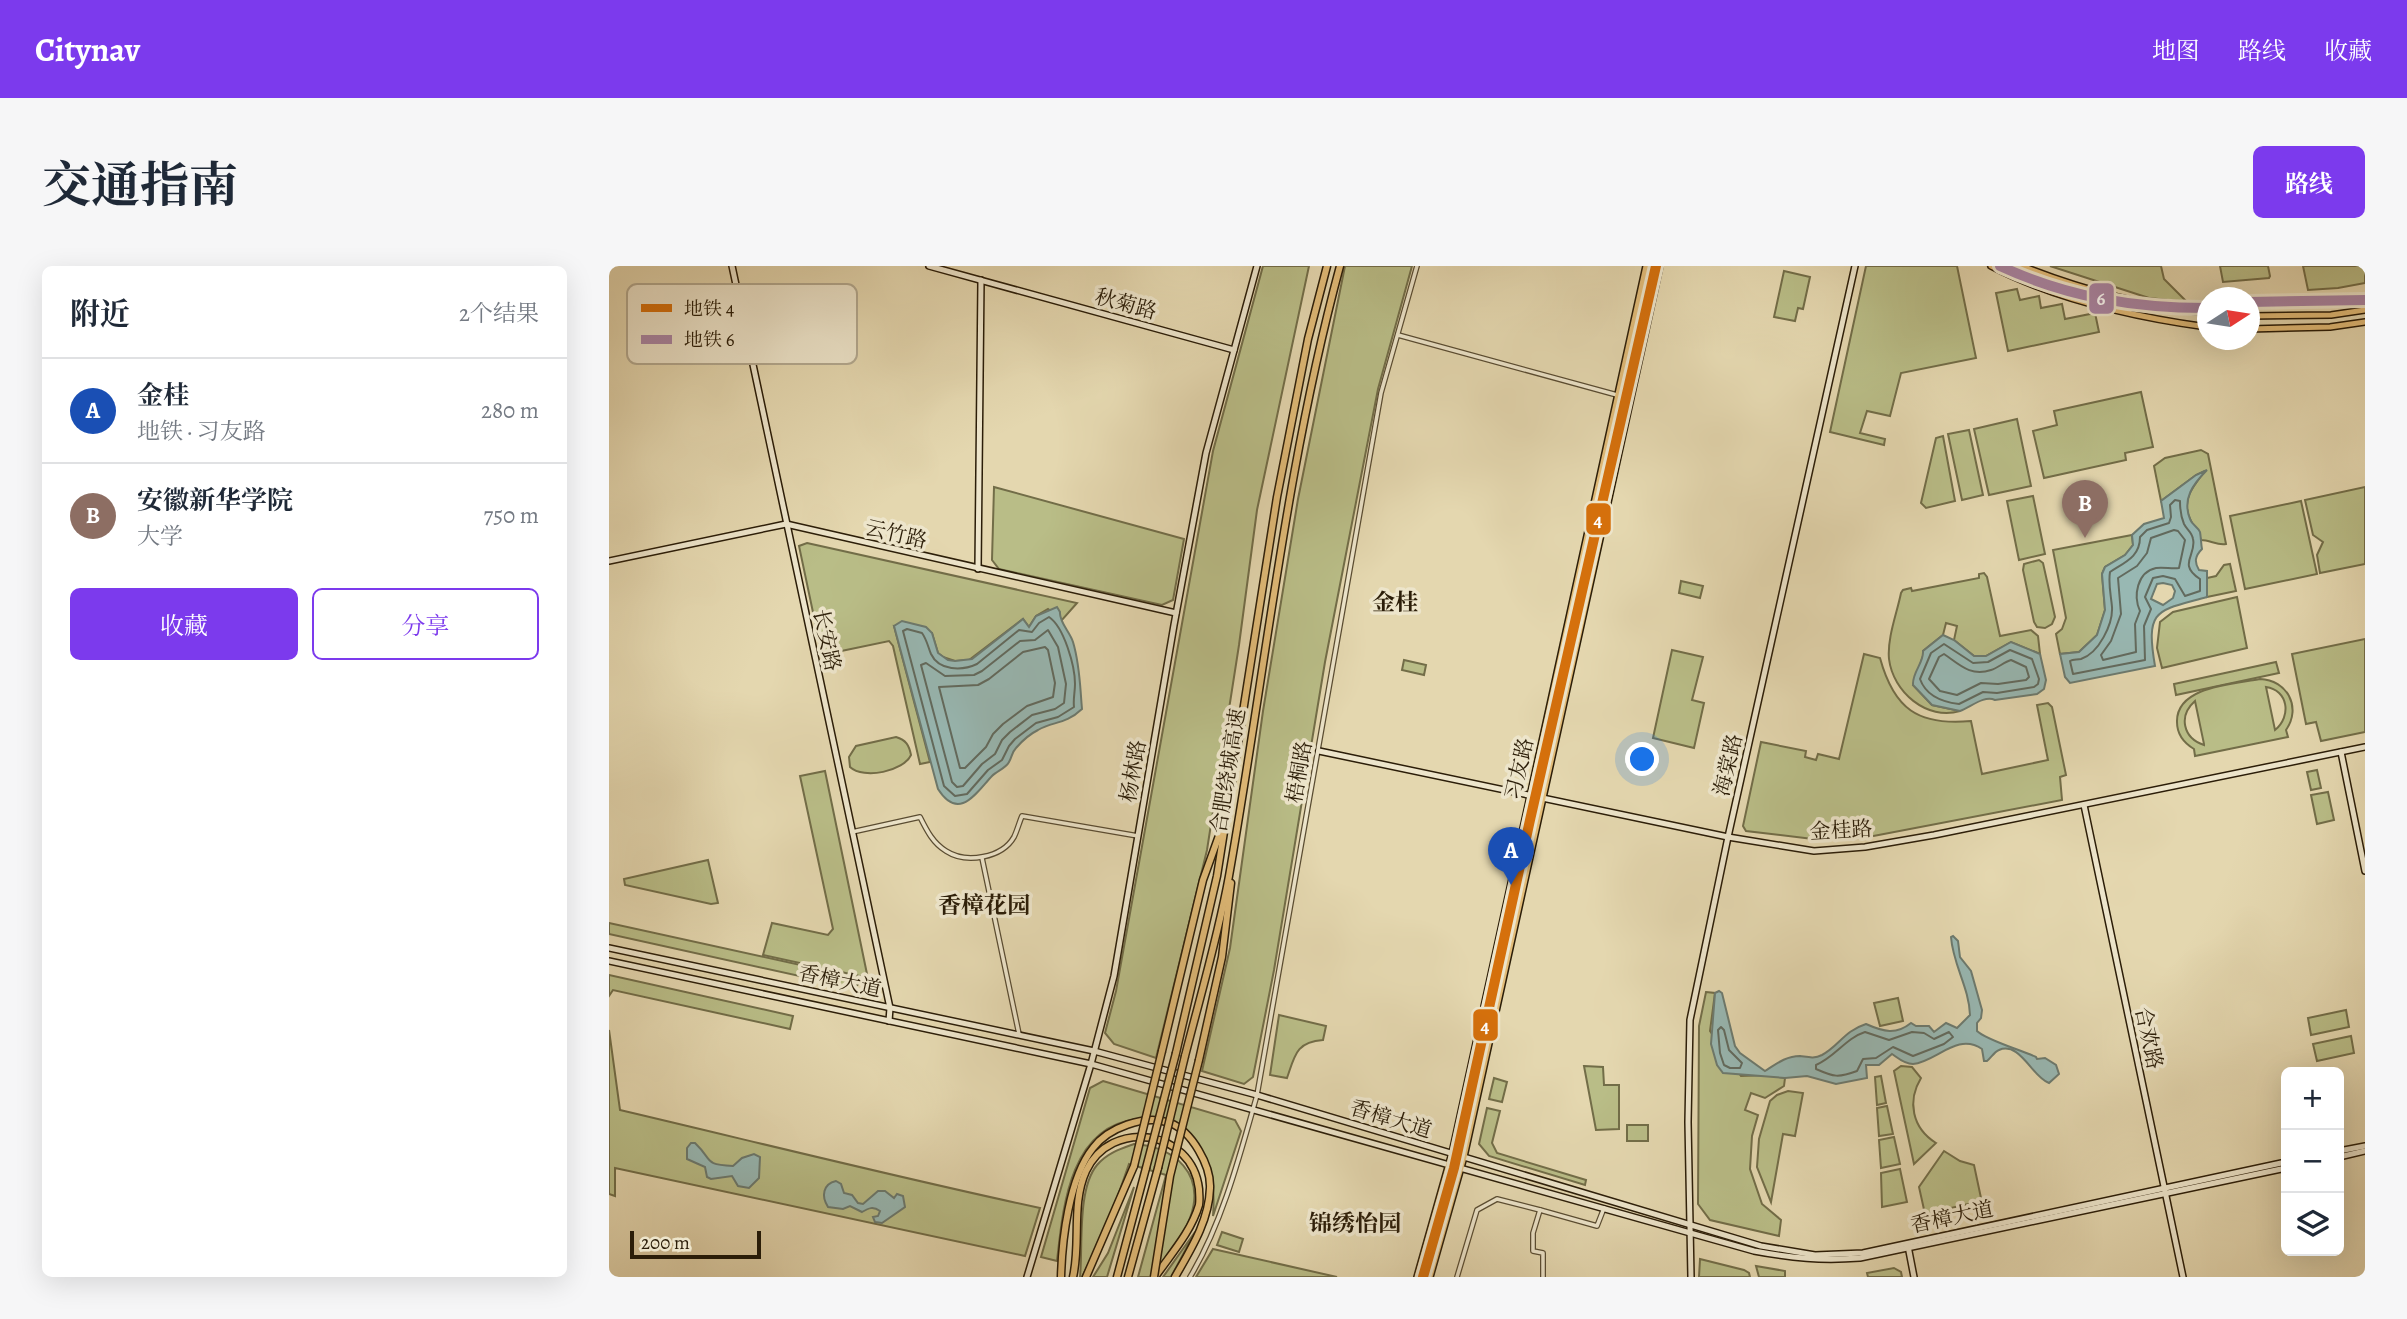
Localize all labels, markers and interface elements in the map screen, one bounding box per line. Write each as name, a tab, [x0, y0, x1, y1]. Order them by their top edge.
text: Citynav	[35, 27, 140, 72]
text: 地图	[2152, 35, 2200, 67]
text: 路线	[2238, 35, 2286, 67]
text: 收藏	[2324, 35, 2372, 67]
button: 路线	[2253, 146, 2365, 218]
text: 交通指南	[42, 152, 238, 219]
street label: 秋菊路	[1092, 282, 1160, 326]
line badge: 6	[2088, 282, 2115, 315]
legend	[627, 284, 857, 364]
text: 6	[2097, 286, 2106, 312]
north arrow	[2197, 287, 2260, 350]
text: 附近	[70, 294, 130, 334]
text: 地铁 4	[684, 296, 735, 322]
text: 2个结果	[459, 298, 539, 329]
text: 地铁 6	[684, 327, 735, 353]
text: 金桂	[137, 378, 189, 413]
text: A	[86, 395, 100, 426]
text: 280 m	[481, 395, 539, 426]
text: 地铁 · 习友路	[137, 416, 266, 447]
pin: B	[2062, 480, 2108, 538]
text: 安徽新华学院	[137, 483, 293, 518]
text: B	[86, 500, 100, 531]
text: 750 m	[484, 500, 539, 531]
line badge: 4	[1585, 502, 1612, 536]
text: 4	[1594, 507, 1603, 533]
street label: 云竹路	[862, 513, 930, 555]
text: 大学	[137, 521, 183, 552]
district label: 金桂	[1372, 587, 1418, 618]
button: 收藏	[70, 588, 298, 660]
button: 分享	[312, 588, 539, 660]
street label: 长安路	[807, 606, 847, 674]
street label: 合肥绕城高速	[1204, 707, 1252, 835]
street label: 海棠路	[1707, 731, 1749, 799]
street label: 习友路	[1498, 735, 1540, 803]
street label: 杨林路	[1114, 738, 1152, 804]
street label: 梧桐路	[1280, 739, 1318, 805]
your location	[1625, 742, 1659, 776]
street label: 金桂路	[1809, 814, 1873, 846]
pin: A	[1488, 827, 1534, 885]
district label: 香樟花园	[938, 890, 1030, 921]
street label: 香樟大道	[796, 959, 884, 1003]
street label: 合欢路	[2129, 1004, 2169, 1072]
line badge: 4	[1472, 1008, 1499, 1042]
text: 4	[1481, 1013, 1490, 1039]
map controls	[2281, 1067, 2344, 1256]
button: +	[2281, 1067, 2344, 1130]
street label: 香樟大道	[1347, 1093, 1435, 1145]
button: −	[2281, 1130, 2344, 1193]
button: layers	[2281, 1193, 2344, 1256]
street label: 香樟大道	[1908, 1195, 1996, 1239]
district label: 锦绣怡园	[1309, 1208, 1401, 1239]
scale bar	[630, 1228, 761, 1260]
text: 200 m	[641, 1230, 690, 1256]

